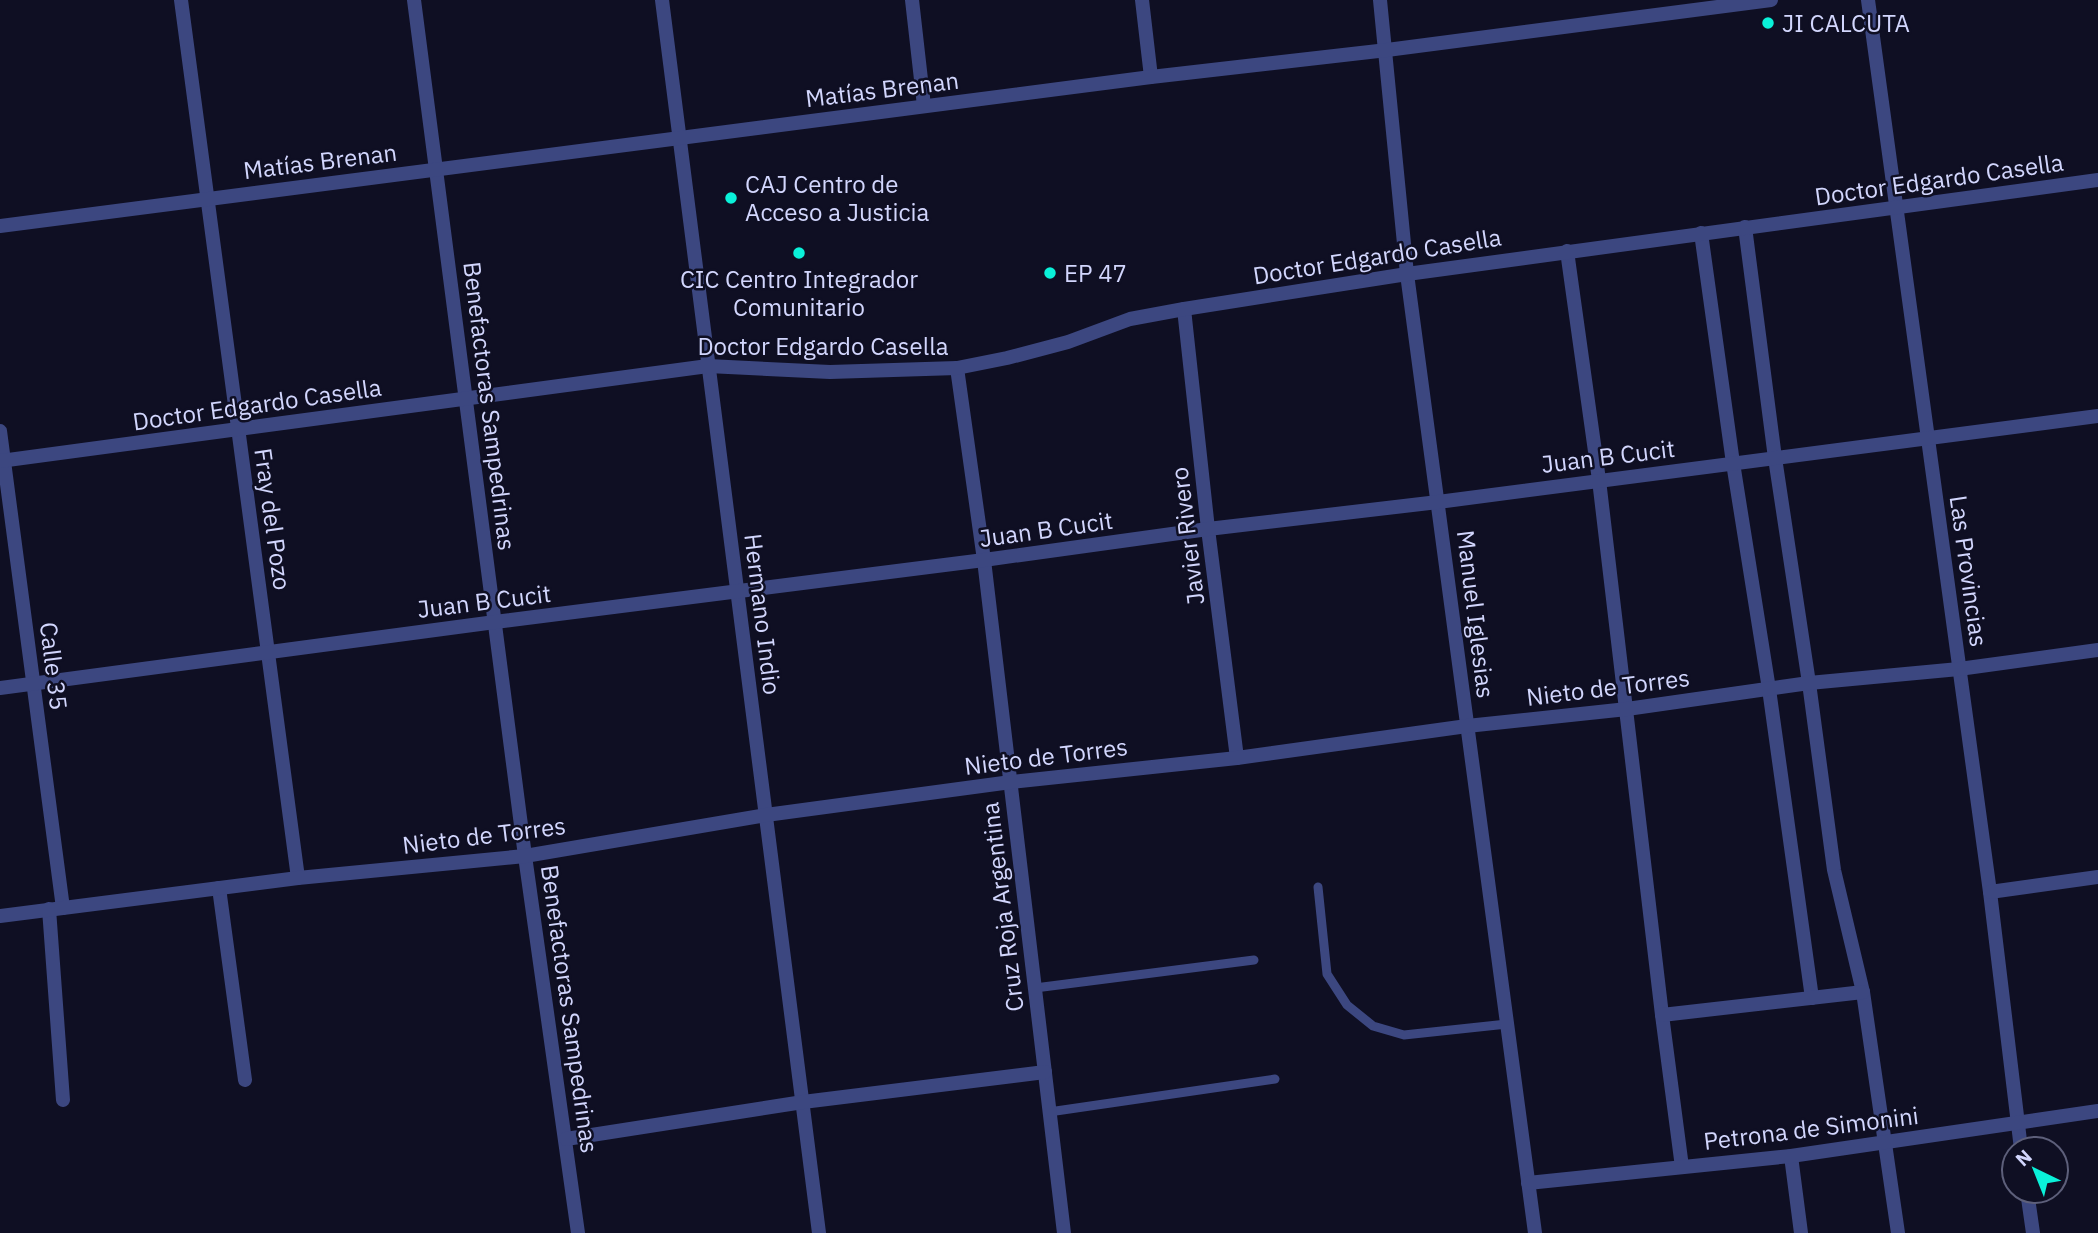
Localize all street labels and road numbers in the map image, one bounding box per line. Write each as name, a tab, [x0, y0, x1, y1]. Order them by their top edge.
street label: Matías Brenan	[803, 64, 961, 114]
street label: Matías Brenan	[241, 136, 399, 186]
street label: Doctor Edgardo Casella	[1813, 146, 2066, 212]
street label: Doctor Edgardo Casella	[1251, 221, 1504, 291]
street label: Benefactoras Sampedrinas	[456, 260, 524, 552]
street label: Doctor Edgardo Casella	[698, 330, 949, 362]
street label: Doctor Edgardo Casella	[131, 371, 384, 437]
street label: Juan B Cucit	[1539, 432, 1677, 480]
street label: Fray del Pozo	[247, 446, 299, 592]
street label: Javier Rivero	[1163, 465, 1211, 607]
street label: Las Provincias	[1943, 493, 1995, 649]
street label: Juan B Cucit	[977, 504, 1115, 554]
street label: Manuel Iglesias	[1450, 528, 1502, 700]
street label: Hermano Indio	[737, 532, 789, 696]
street label: Juan B Cucit	[415, 577, 553, 625]
street label: Calle 35	[33, 620, 75, 712]
street label: Nieto de Torres	[1525, 661, 1691, 713]
street label: Nieto de Torres	[963, 730, 1129, 782]
street label: Cruz Roja Argentina	[973, 800, 1031, 1014]
street label: Nieto de Torres	[401, 809, 567, 861]
street label: Benefactoras Sampedrinas	[534, 863, 606, 1155]
street label: Petrona de Simonini	[1702, 1099, 1920, 1157]

